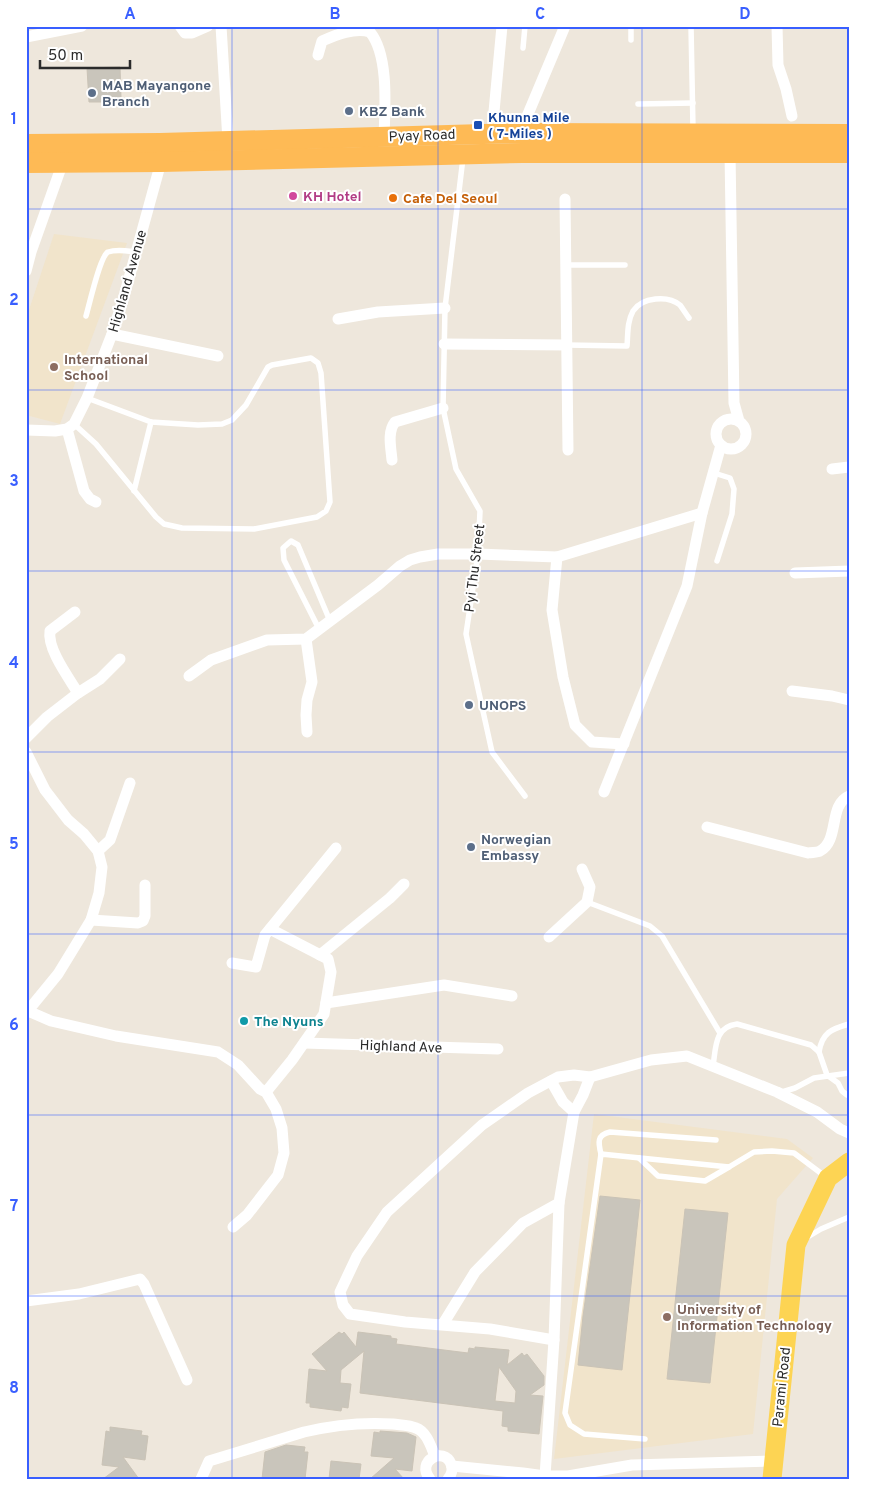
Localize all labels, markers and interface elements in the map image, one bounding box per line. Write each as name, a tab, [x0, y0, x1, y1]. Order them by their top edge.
text: A	[124, 5, 136, 25]
text: B	[329, 5, 341, 25]
text: C	[535, 5, 545, 25]
text: D	[739, 5, 751, 25]
scale bar	[40, 38, 130, 70]
text: 50 m	[48, 47, 83, 66]
place label: MAB Mayangone Branch	[102, 78, 211, 111]
marker: MAB Mayangone Branch	[86, 87, 98, 99]
place label: KBZ Bank	[359, 104, 425, 121]
marker: KBZ Bank	[343, 105, 355, 117]
text: 1	[11, 110, 17, 130]
place label: Khunna Mile ( 7-Miles )	[488, 110, 570, 143]
marker: Khunna Mile ( 7-Miles )	[472, 119, 484, 131]
street label: Pyay Road	[388, 127, 456, 146]
place label: KH Hotel	[303, 189, 362, 206]
marker: KH Hotel	[287, 190, 299, 202]
place label: Cafe Del Seoul	[403, 191, 498, 208]
marker: Cafe Del Seoul	[387, 192, 399, 204]
street label: Highland Avenue	[106, 228, 151, 335]
text: 2	[9, 291, 19, 311]
place label: International School	[64, 352, 148, 385]
marker: International School	[48, 361, 60, 373]
text: 3	[9, 472, 19, 492]
street label: Pyi Thu Street	[462, 523, 489, 613]
text: 4	[9, 654, 19, 674]
place label: UNOPS	[479, 698, 526, 715]
marker: UNOPS	[463, 699, 475, 711]
place label: Norwegian Embassy	[481, 832, 551, 865]
text: 5	[9, 835, 19, 855]
marker: Norwegian Embassy	[465, 841, 477, 853]
place label: The Nyuns	[254, 1014, 324, 1031]
marker: The Nyuns	[238, 1015, 250, 1027]
text: 6	[9, 1016, 19, 1036]
street label: Highland Ave	[359, 1038, 442, 1057]
text: 7	[10, 1197, 18, 1217]
place label: University of Information Technology	[677, 1302, 832, 1335]
marker: University of Information Technology	[661, 1311, 673, 1323]
street label: Parami Road	[770, 1347, 795, 1428]
text: 8	[9, 1379, 19, 1399]

